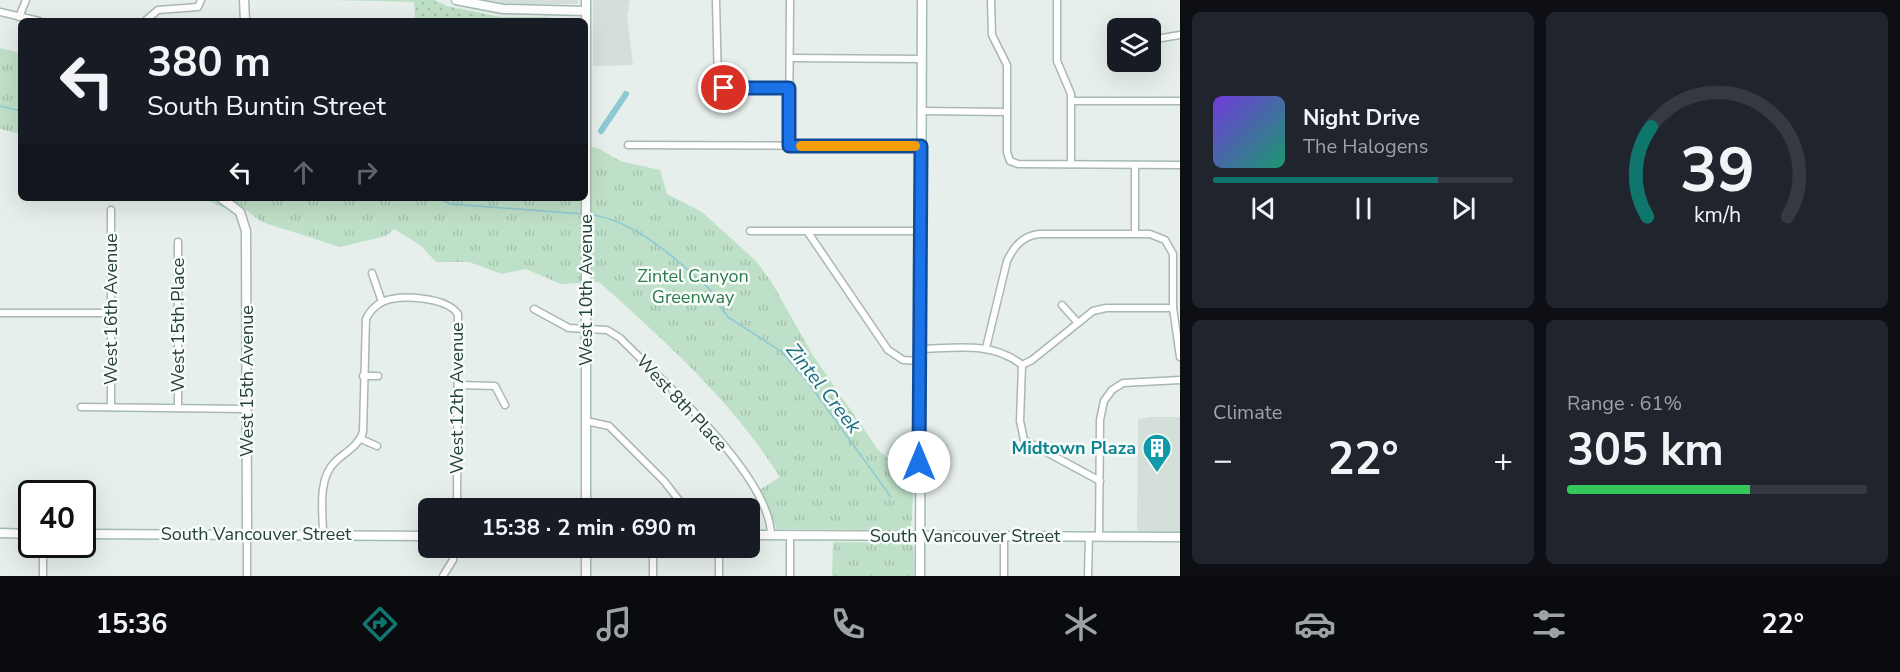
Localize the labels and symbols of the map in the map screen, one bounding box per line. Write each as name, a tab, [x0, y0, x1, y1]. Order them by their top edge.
pin	[698, 62, 749, 113]
street label: West 10th Avenue	[574, 214, 598, 366]
street label: West 16th Avenue	[99, 233, 123, 385]
street label: West 15th Place	[166, 258, 190, 392]
park label: Zintel Canyon Greenway	[637, 264, 749, 309]
street label: West 15th Avenue	[235, 305, 259, 457]
street label: West 12th Avenue	[445, 322, 469, 474]
water label: Zintel Creek	[780, 337, 868, 440]
street label: West 8th Place	[631, 350, 733, 456]
position arrow	[887, 430, 951, 494]
building icon: Midtown Plaza	[1141, 432, 1173, 474]
place label: Midtown Plaza	[1012, 436, 1136, 460]
speed limit sign: 40	[18, 480, 96, 558]
street label: South Vancouver Street	[161, 522, 352, 546]
street label: South Vancouver Street	[870, 524, 1061, 548]

